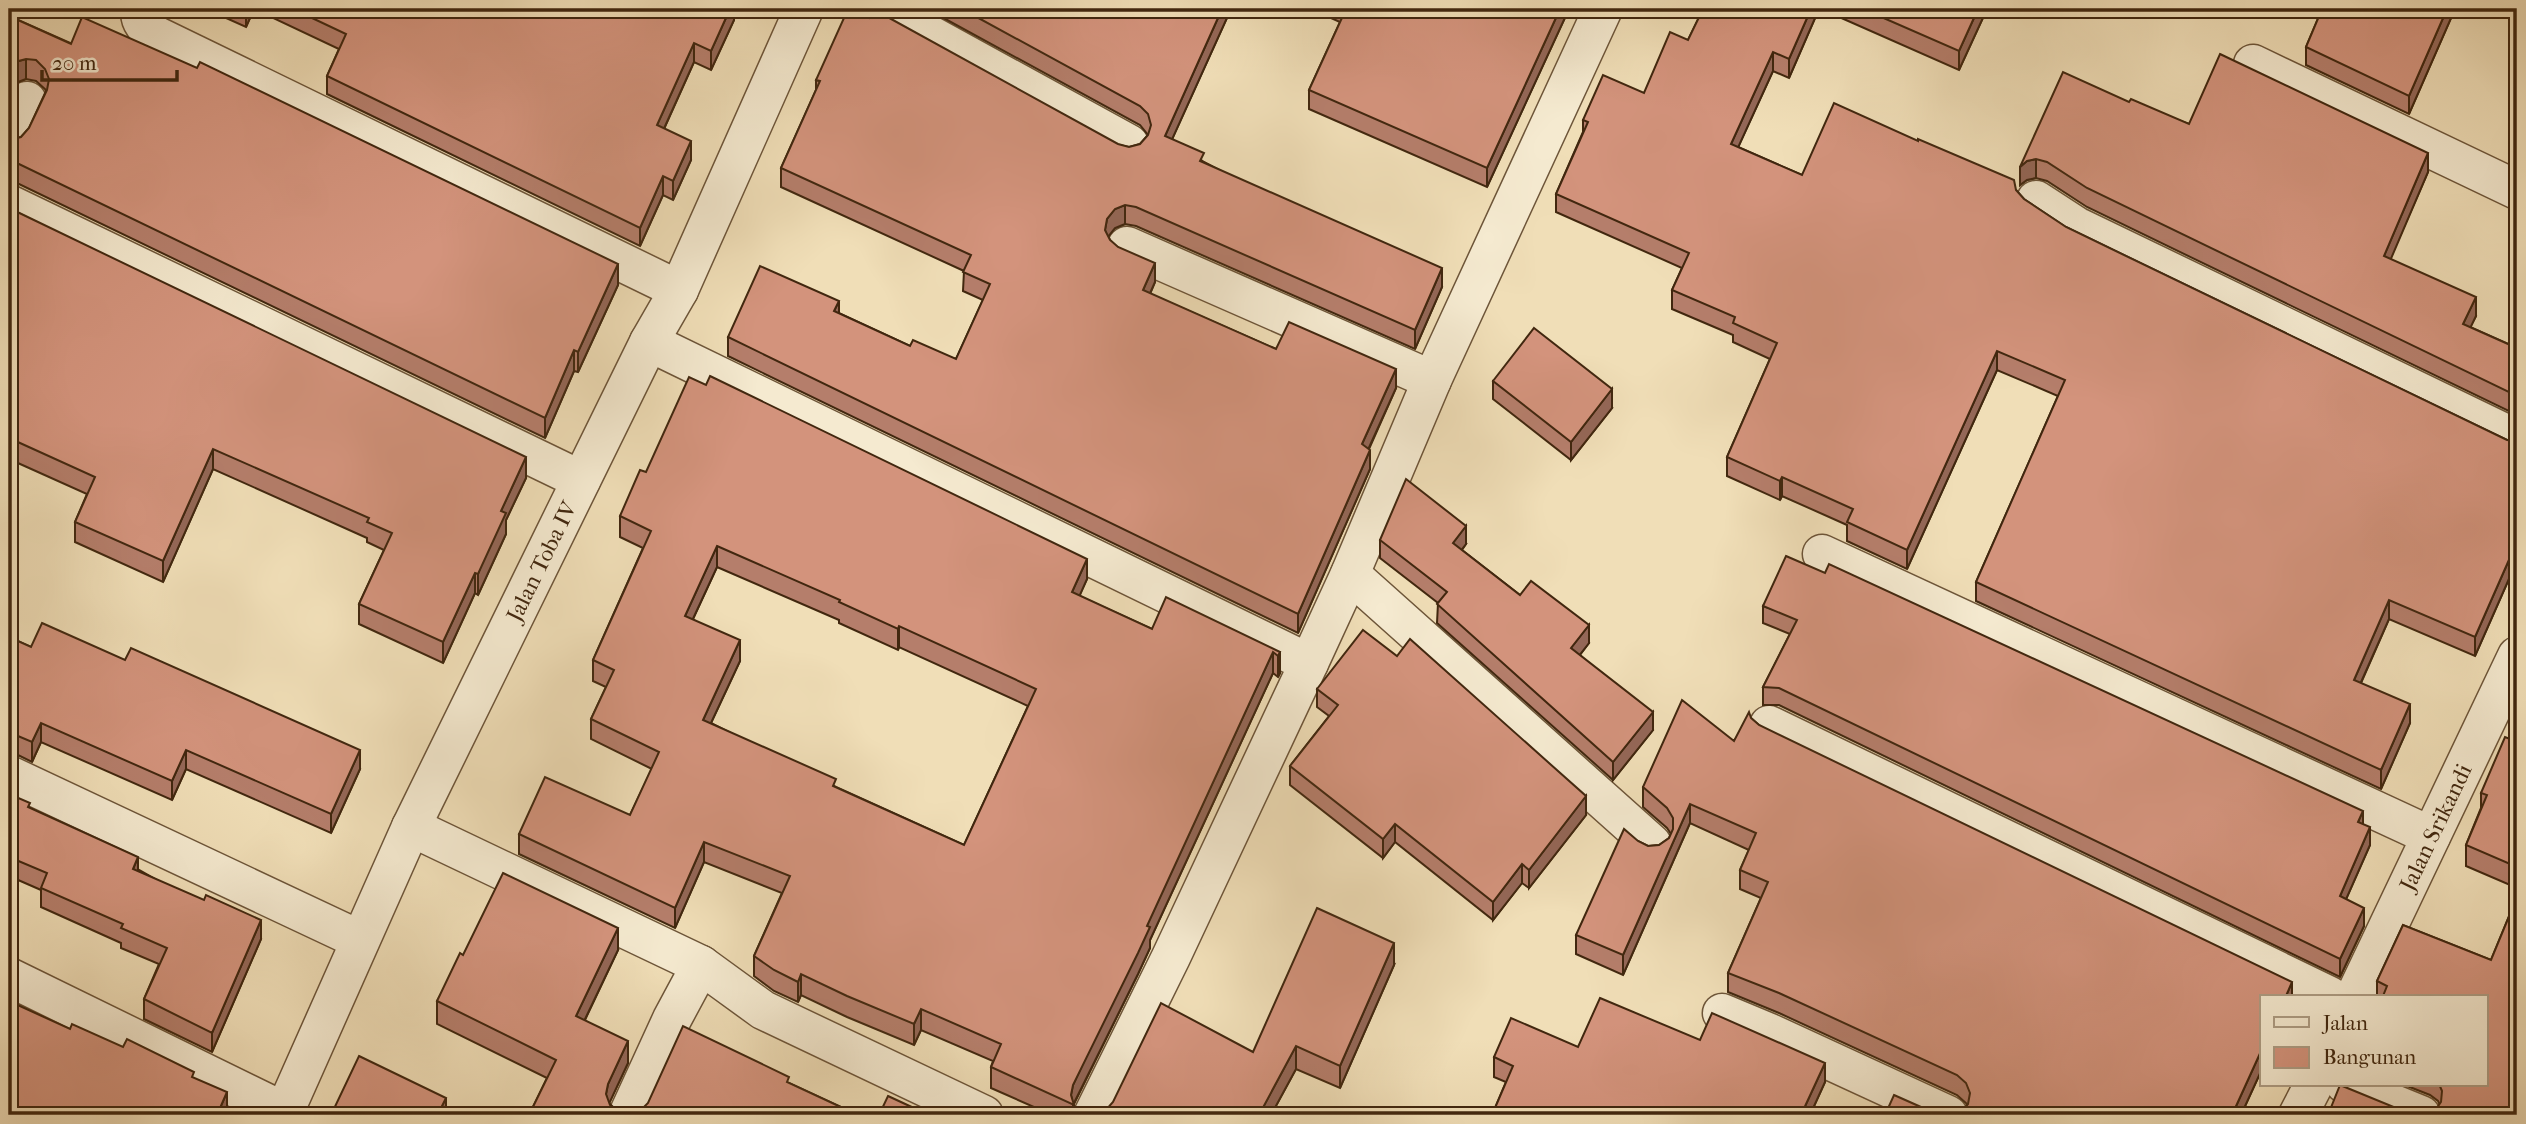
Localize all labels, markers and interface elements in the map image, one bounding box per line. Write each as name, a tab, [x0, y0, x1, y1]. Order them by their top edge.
scale bar	[42, 38, 177, 82]
text: 20 m	[52, 51, 97, 75]
street label: Jalan Toba IV	[500, 496, 583, 628]
street label: Jalan Srikandi	[2393, 759, 2477, 897]
legend	[2260, 995, 2488, 1086]
text: Jalan	[2321, 1011, 2368, 1035]
text: Bangunan	[2323, 1045, 2416, 1069]

